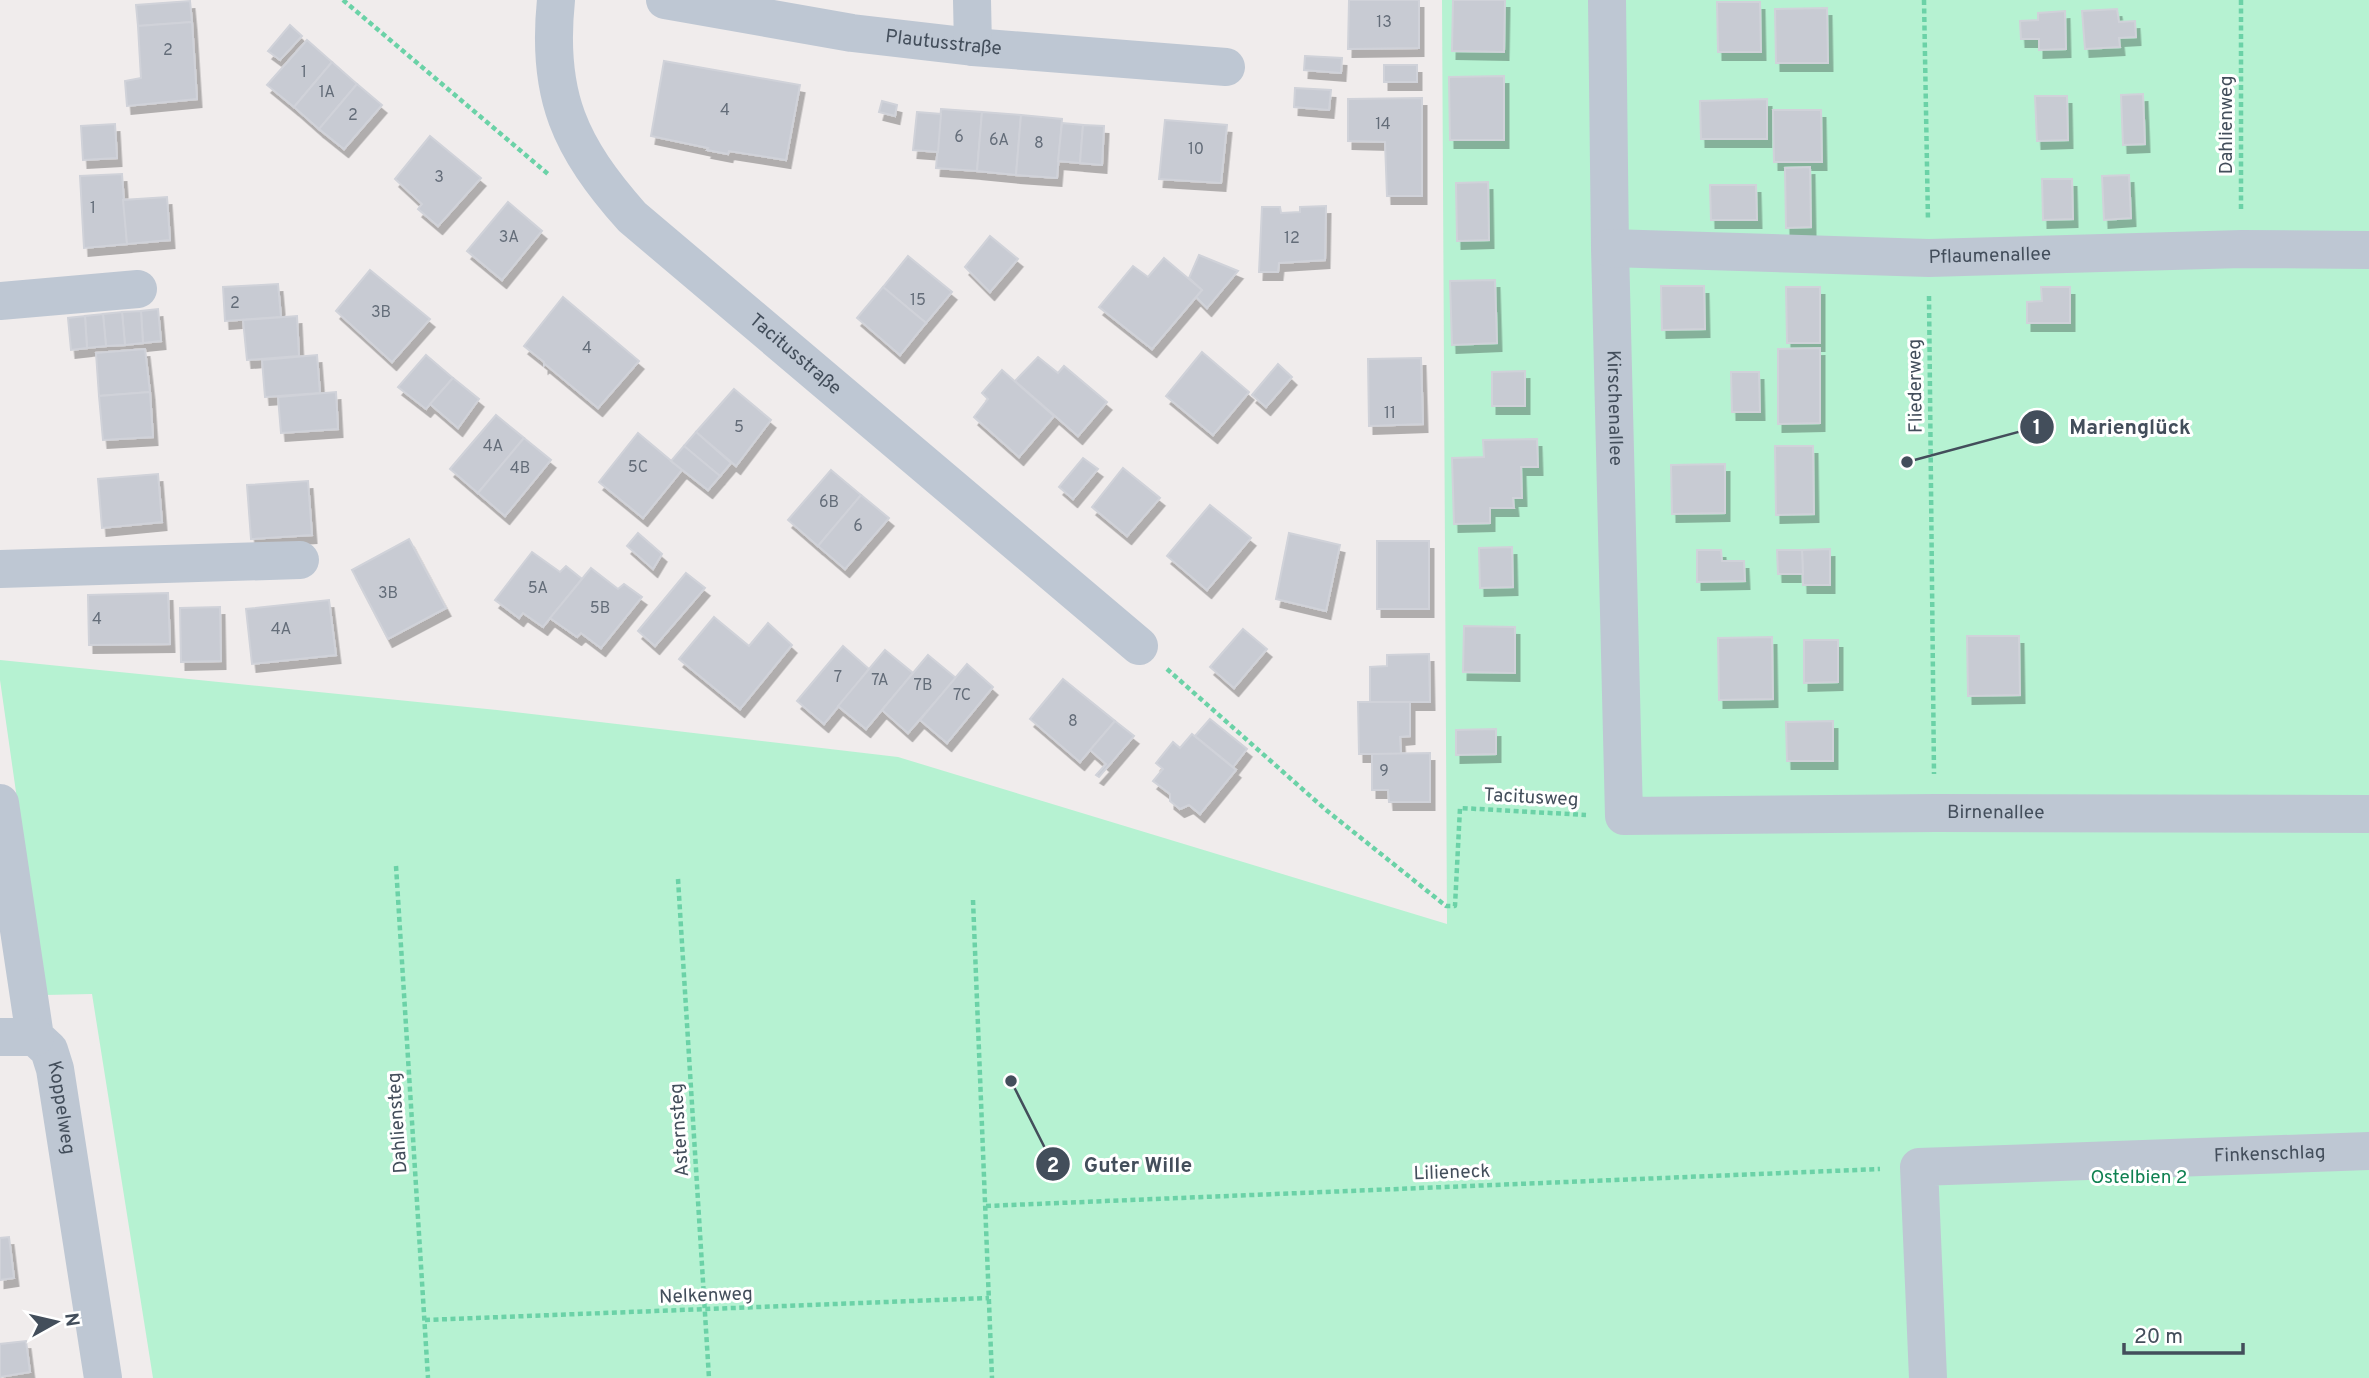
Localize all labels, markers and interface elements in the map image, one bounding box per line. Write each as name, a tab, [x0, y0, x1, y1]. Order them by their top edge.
house number: 13	[1376, 13, 1392, 33]
street label: Plautusstraße	[884, 25, 1003, 61]
house number: 2	[163, 41, 173, 61]
house number: 1	[301, 63, 307, 83]
street label: Dahlienweg	[2215, 76, 2239, 174]
house number: 1A	[319, 83, 335, 103]
house number: 4	[720, 101, 730, 121]
house number: 2	[348, 106, 358, 126]
house number: 14	[1375, 115, 1391, 135]
house number: 6	[954, 128, 964, 148]
house number: 6A	[989, 131, 1009, 151]
house number: 8	[1034, 134, 1044, 154]
house number: 10	[1188, 140, 1204, 160]
house number: 3	[434, 168, 444, 188]
house number: 1	[90, 199, 96, 219]
house number: 3A	[499, 228, 519, 248]
house number: 12	[1284, 229, 1300, 249]
street label: Pflaumenallee	[1928, 242, 2051, 270]
house number: 15	[910, 291, 926, 311]
house number: 2	[230, 294, 240, 314]
house number: 3B	[371, 303, 391, 323]
street label: Tacitusstraße	[744, 309, 846, 401]
house number: 4	[582, 339, 592, 359]
street label: Fliederweg	[1903, 339, 1929, 433]
street label: Kirschenallee	[1601, 350, 1627, 466]
house number: 11	[1384, 404, 1396, 424]
callout: Marienglück	[2020, 406, 2204, 448]
text: 1	[2033, 415, 2041, 442]
text: Marienglück	[2069, 415, 2191, 442]
house number: 5	[734, 418, 744, 438]
house number: 4A	[483, 437, 503, 457]
house number: 5C	[628, 458, 648, 478]
house number: 4B	[510, 459, 530, 479]
house number: 6B	[819, 493, 839, 513]
house number: 6	[853, 517, 863, 537]
house number: 5A	[528, 579, 548, 599]
house number: 3B	[378, 584, 398, 604]
house number: 5B	[590, 599, 610, 619]
house number: 4	[92, 610, 102, 630]
house number: 4A	[271, 620, 291, 640]
house number: 7	[834, 668, 842, 688]
house number: 7A	[871, 671, 889, 691]
house number: 7B	[914, 676, 932, 696]
house number: 7C	[953, 686, 971, 706]
house number: 8	[1068, 712, 1078, 732]
house number: 9	[1379, 762, 1389, 782]
street label: Tacitusweg	[1483, 784, 1579, 812]
street label: Birnenallee	[1947, 801, 2045, 825]
street label: Koppelweg	[41, 1058, 80, 1156]
street label: Dahliensteg	[382, 1072, 414, 1174]
street label: Asternsteg	[665, 1082, 695, 1178]
street label: Finkenschlag	[2213, 1141, 2326, 1169]
callout: Guter Wille	[1035, 1143, 1207, 1185]
text: 2	[1047, 1153, 1059, 1180]
text: Guter Wille	[1084, 1153, 1192, 1180]
street label: Lilieneck	[1413, 1160, 1491, 1186]
park label: Ostelbien 2	[2091, 1166, 2188, 1190]
street label: Nelkenweg	[659, 1282, 753, 1310]
north arrow	[21, 1287, 91, 1357]
text: N	[58, 1311, 84, 1328]
scale bar	[2124, 1312, 2243, 1356]
text: 20 m	[2134, 1324, 2183, 1351]

